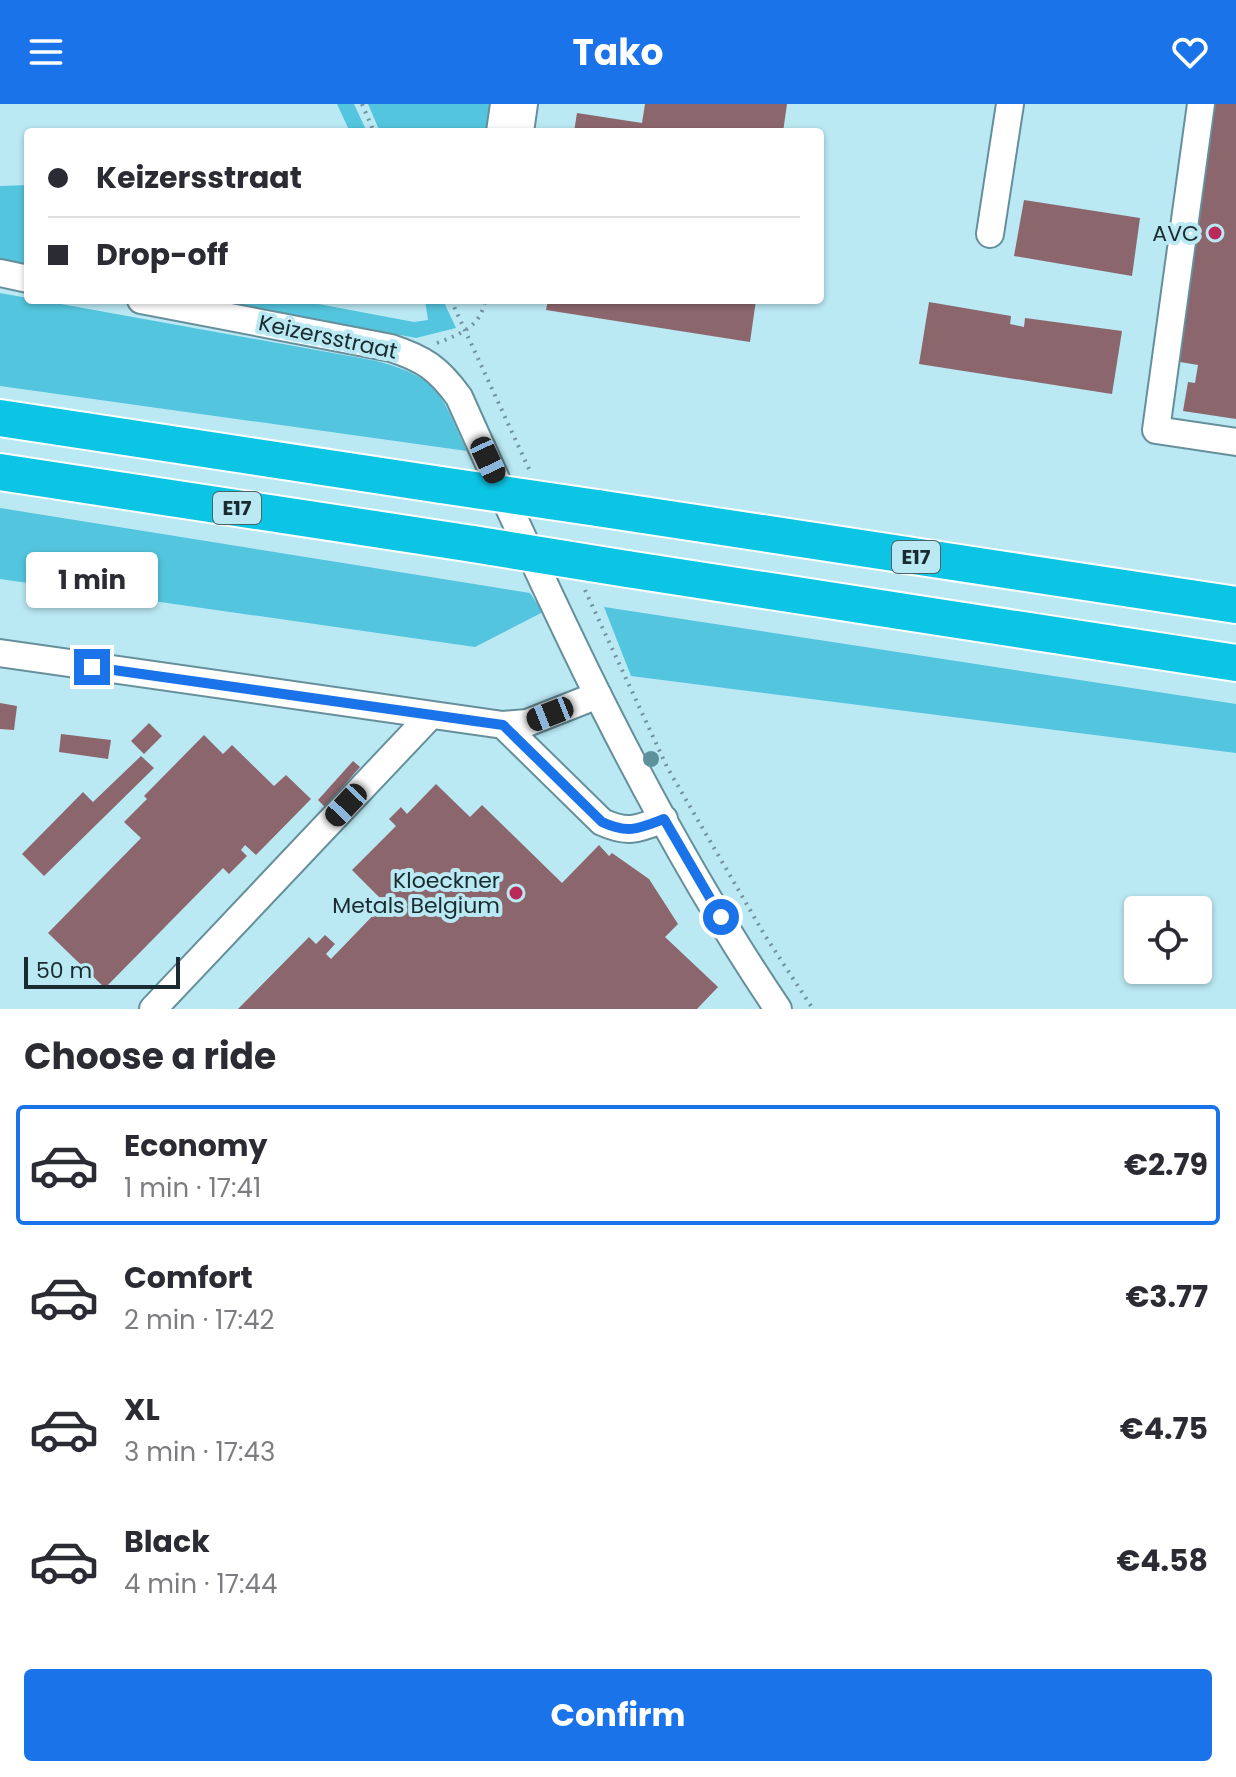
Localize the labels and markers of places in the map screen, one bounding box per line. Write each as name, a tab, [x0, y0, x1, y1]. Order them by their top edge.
place label: AVC	[1152, 218, 1199, 249]
marker: AVC	[1206, 224, 1224, 242]
place label: Kloeckner Metals Belgium	[332, 865, 500, 921]
marker: Kloeckner Metals Belgium	[507, 884, 525, 902]

